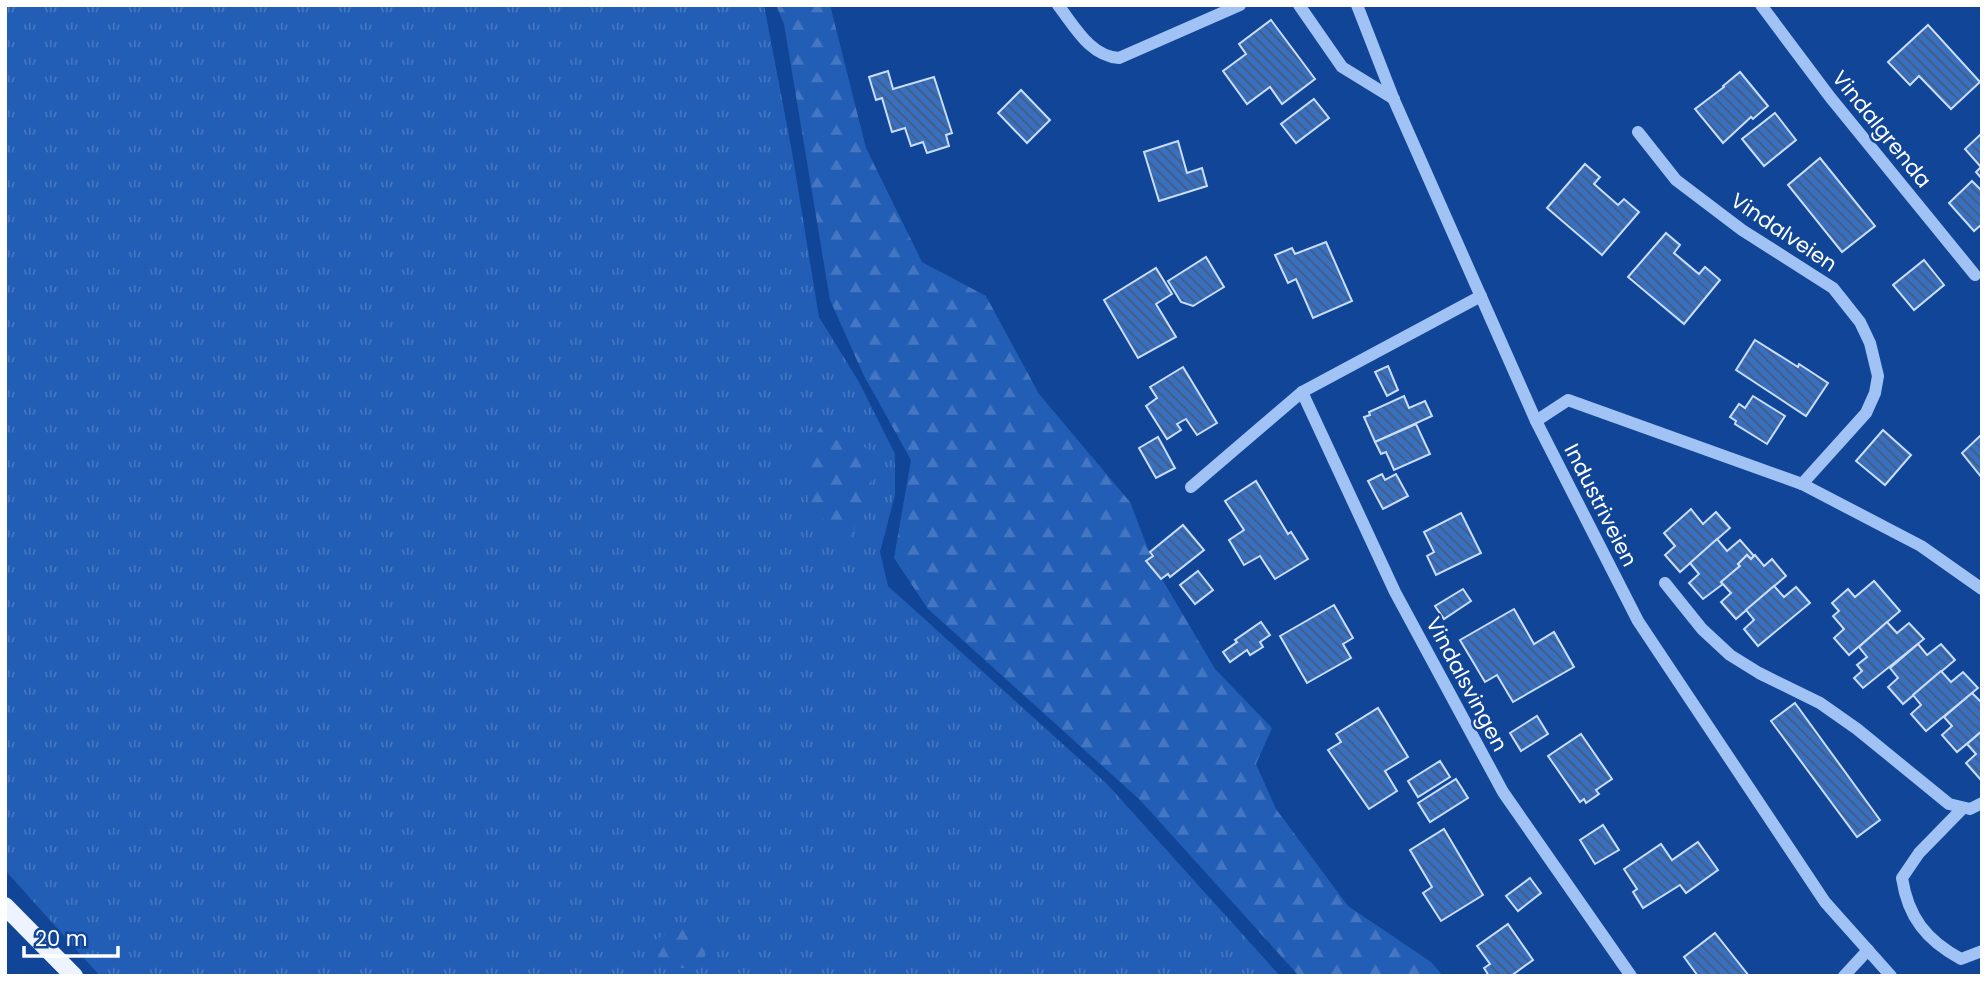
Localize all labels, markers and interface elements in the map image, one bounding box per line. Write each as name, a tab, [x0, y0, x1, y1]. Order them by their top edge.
street label: Vindalgrenda	[1826, 64, 1938, 194]
street label: Vindalveien	[1725, 186, 1843, 278]
street label: Industriveien	[1558, 439, 1644, 571]
street label: Vindalsvingen	[1419, 612, 1515, 756]
scale bar	[24, 914, 119, 958]
text: 20 m	[35, 924, 88, 953]

